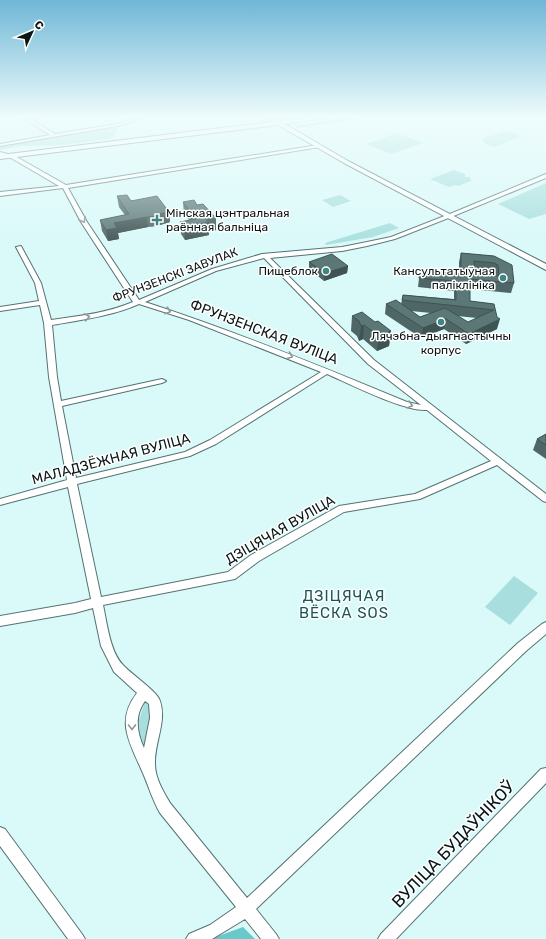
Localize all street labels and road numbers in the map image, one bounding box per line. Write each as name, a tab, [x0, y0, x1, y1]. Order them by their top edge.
street label: ФРУНЗЕНСКІ ЗАВУЛАК	[110, 244, 240, 305]
street label: ФРУНЗЕНСКАЯ ВУЛІЦА	[188, 296, 341, 368]
street label: МАЛАДЗЁЖНАЯ ВУЛІЦА	[30, 429, 193, 488]
street label: ДЗІЦЯЧАЯ ВУЛІЦА	[222, 491, 338, 568]
street label: ВУЛІЦА БУДАЎНІКОЎ	[387, 776, 519, 911]

